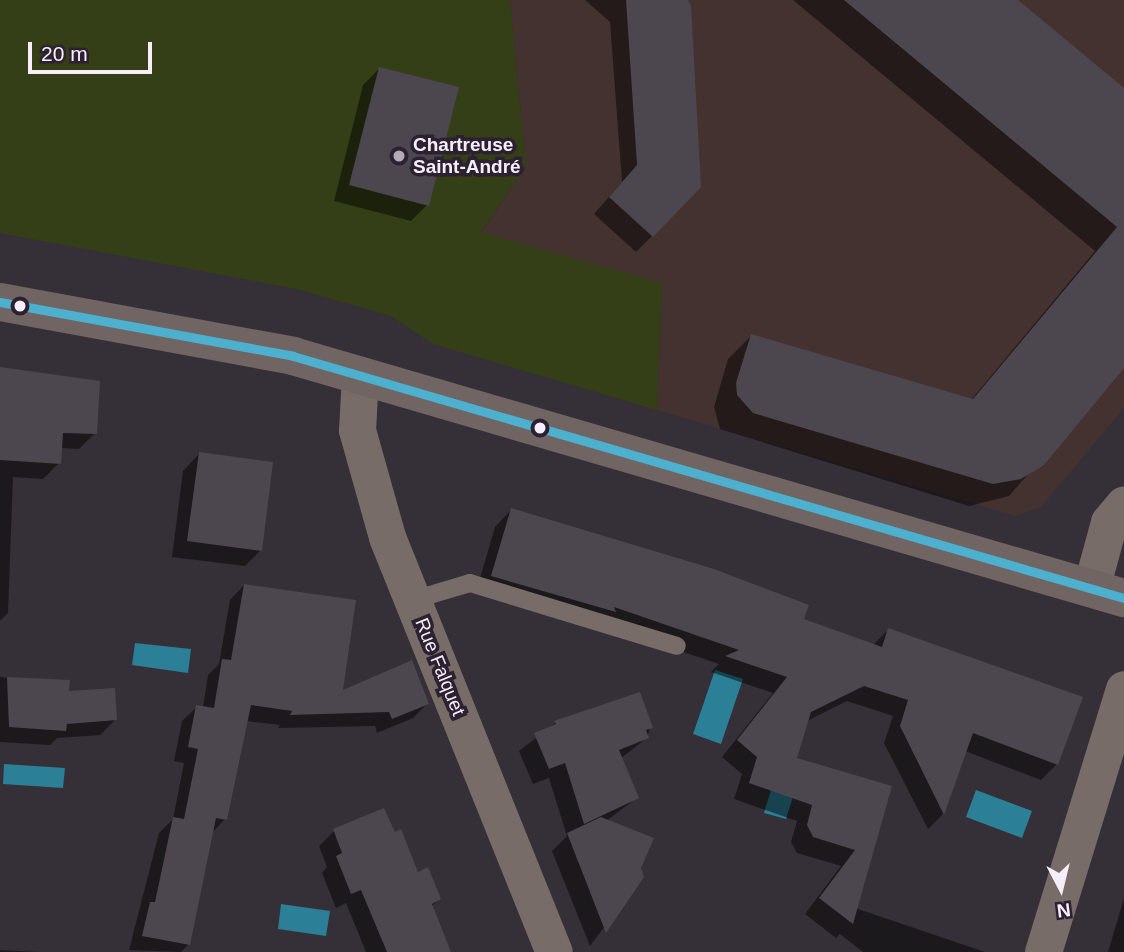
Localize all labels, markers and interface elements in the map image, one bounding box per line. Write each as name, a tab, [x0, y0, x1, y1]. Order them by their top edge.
scale bar	[32, 28, 156, 72]
text: 20 m	[41, 42, 88, 65]
place label: Chartreuse Saint-André	[413, 134, 521, 178]
marker: Chartreuse Saint-André	[391, 148, 407, 164]
unlabelled marker	[13, 299, 27, 313]
unlabelled marker	[533, 421, 547, 435]
street label: Rue Falquet	[410, 615, 470, 719]
north arrow	[1026, 854, 1096, 924]
text: N	[1056, 899, 1072, 922]

